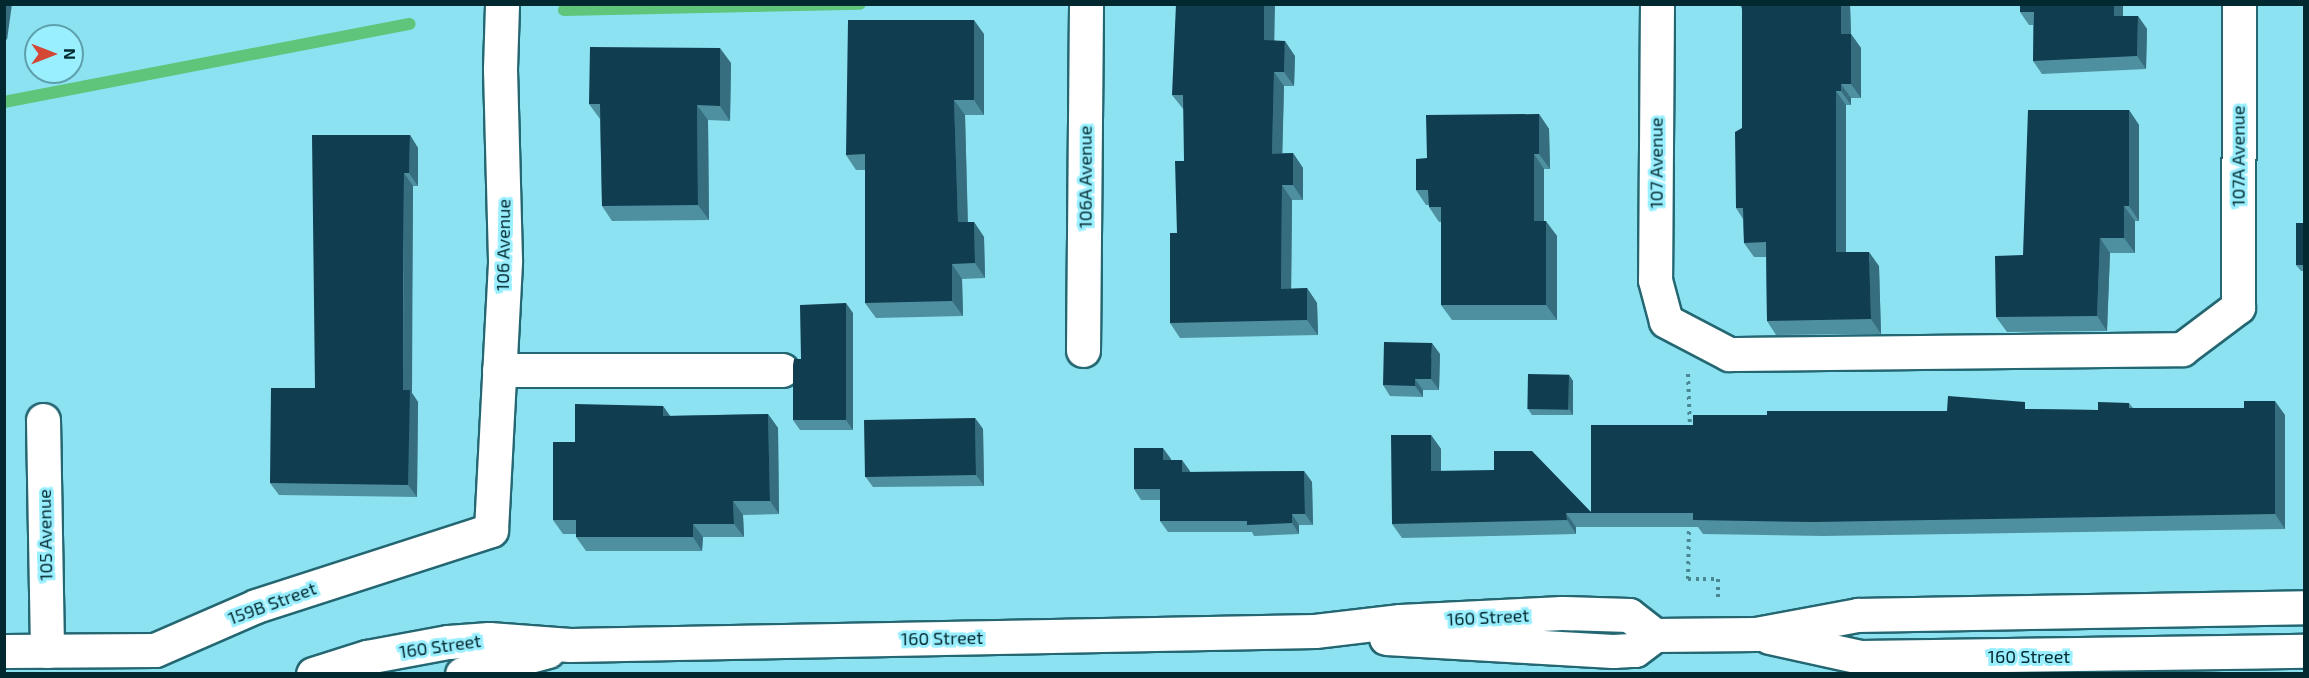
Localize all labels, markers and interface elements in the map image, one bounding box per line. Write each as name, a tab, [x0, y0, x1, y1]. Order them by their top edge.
north arrow	[24, 24, 84, 84]
text: N	[61, 48, 80, 60]
street label: 107A Avenue	[2227, 105, 2249, 207]
street label: 107 Avenue	[1645, 117, 1667, 209]
street label: 106A Avenue	[1074, 125, 1096, 229]
street label: 106 Avenue	[491, 198, 515, 292]
street label: 105 Avenue	[33, 489, 57, 581]
street label: 159B Street	[225, 577, 319, 629]
street label: 160 Street	[1446, 604, 1530, 630]
street label: 160 Street	[901, 626, 983, 650]
street label: 160 Street	[398, 630, 482, 662]
street label: 160 Street	[1988, 645, 2070, 667]

